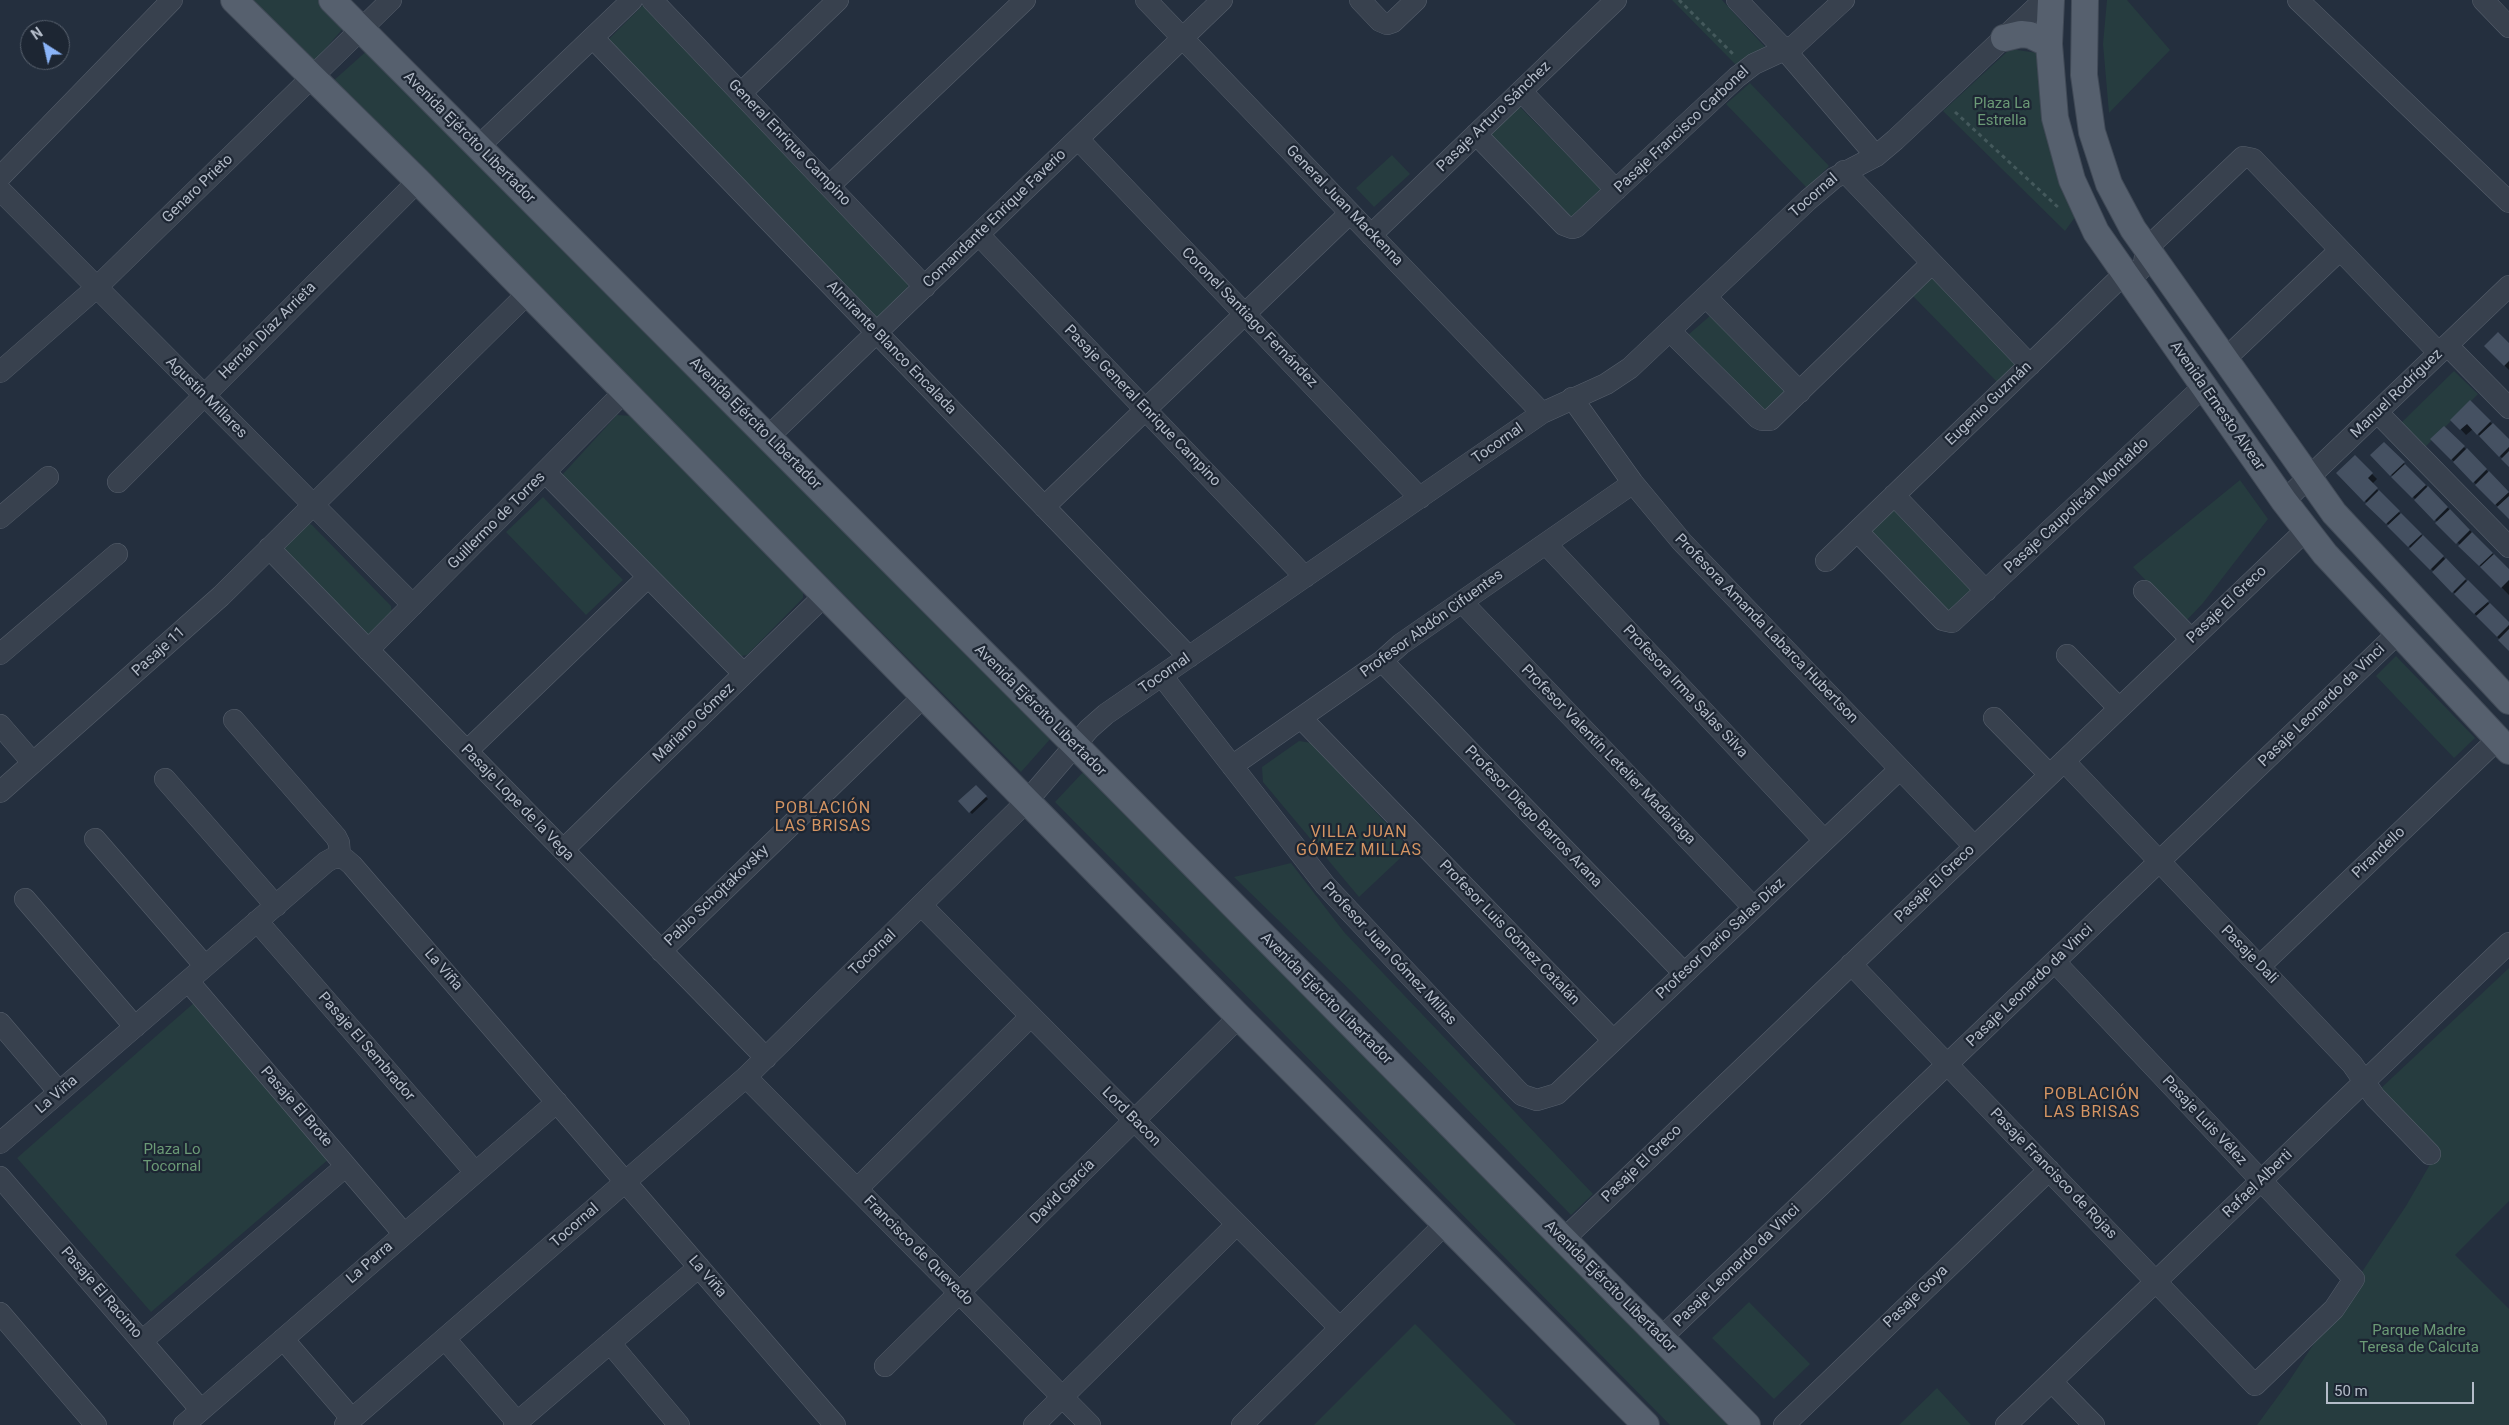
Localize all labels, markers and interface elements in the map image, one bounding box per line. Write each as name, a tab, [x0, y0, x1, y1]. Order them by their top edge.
north arrow	[20, 20, 70, 70]
text: N	[28, 24, 46, 43]
street label: Pasaje Arturo Sánchez	[1433, 58, 1555, 176]
street label: Pasaje Francisco Carbonel	[1611, 63, 1753, 197]
street label: Avenida Ejército Libertador	[399, 68, 539, 208]
street label: General Enrique Campino	[724, 76, 854, 210]
park label: Plaza La Estrella	[1974, 95, 2030, 130]
street label: General Juan Mackenna	[1282, 142, 1406, 270]
street label: Comandante Enrique Faverio	[920, 146, 1070, 292]
street label: Genaro Prieto	[159, 151, 237, 227]
street label: Tocornal	[1786, 170, 1842, 222]
street label: Coronel Santiago Fernández	[1177, 244, 1321, 392]
street label: Almirante Blanco Encalada	[822, 277, 960, 419]
street label: Hernán Díaz Arrieta	[216, 279, 320, 383]
street label: Pasaje General Enrique Campino	[1060, 322, 1224, 490]
street label: Avenida Ernesto Alvear	[2166, 338, 2268, 474]
street label: Manuel Rodríguez	[2347, 346, 2447, 442]
street label: Agustín Millares	[162, 354, 250, 442]
street label: Avenida Ejército Libertador	[685, 354, 825, 494]
street label: Eugenio Guzmán	[1942, 358, 2036, 450]
street label: Tocornal	[1469, 420, 1527, 468]
street label: Pasaje Caupolicán Montaldo	[2001, 434, 2153, 578]
street label: Guillermo de Torres	[444, 468, 550, 574]
street label: Profesora Amanda Labarca Hubertson	[1670, 531, 1862, 727]
street label: Pasaje El Greco	[2183, 562, 2271, 648]
street label: Profesor Abdón Cifuentes	[1357, 566, 1507, 682]
street label: Profesora Irma Salas Silva	[1619, 622, 1751, 762]
street label: Pasaje 11	[129, 623, 189, 681]
street label: Avenida Ejército Libertador	[970, 641, 1110, 781]
street label: Pasaje Leonardo da Vinci	[2255, 641, 2389, 771]
street label: Tocornal	[1136, 650, 1194, 698]
street label: Profesor Valentín Letelier Madariaga	[1517, 661, 1699, 849]
street label: Mariano Gómez	[650, 680, 738, 766]
street label: Pasaje Lope de la Vega	[457, 741, 577, 865]
street label: Profesor Diego Barros Arana	[1461, 742, 1605, 892]
district label: POBLACIÓN LAS BRISAS	[774, 799, 872, 837]
district label: VILLA JUAN GÓMEZ MILLAS	[1294, 823, 1424, 861]
street label: Pirandello	[2349, 823, 2409, 883]
street label: Pasaje El Greco	[1891, 841, 1979, 927]
street label: Pablo Schojtakovsky	[661, 842, 773, 950]
street label: Profesor Luis Gómez Catalán	[1435, 857, 1583, 1009]
street label: Profesor Dario Salas Díaz	[1653, 875, 1789, 1003]
street label: Profesor Juan Gómez Millas	[1318, 879, 1460, 1029]
street label: Pasaje Leonardo da Vinci	[1963, 921, 2097, 1051]
street label: Pasaje Dali	[2217, 922, 2281, 988]
street label: Tocornal	[846, 926, 900, 980]
street label: Avenida Ejército Libertador	[1256, 929, 1396, 1069]
street label: La Viña	[420, 945, 466, 995]
street label: Pasaje El Sembrador	[314, 989, 418, 1105]
street label: Pasaje El Brote	[256, 1063, 336, 1151]
street label: La Viña	[32, 1072, 82, 1118]
street label: Pasaje Luis Vélez	[2158, 1072, 2250, 1170]
street label: Lord Bacon	[1098, 1084, 1164, 1150]
district label: POBLACIÓN LAS BRISAS	[2043, 1085, 2141, 1123]
street label: Pasaje Francisco de Rojas	[1986, 1105, 2120, 1243]
street label: Pasaje El Greco	[1598, 1121, 1686, 1207]
park label: Plaza Lo Tocornal	[143, 1141, 201, 1176]
street label: Rafael Alberti	[2219, 1146, 2297, 1222]
street label: David García	[1027, 1156, 1099, 1228]
street label: Francisco de Quevedo	[860, 1193, 976, 1309]
street label: Tocornal	[547, 1200, 603, 1252]
street label: Pasaje Leonardo da Vinci	[1670, 1201, 1804, 1331]
street label: Avenida Ejército Libertador	[1540, 1217, 1680, 1357]
street label: La Parra	[343, 1238, 397, 1288]
street label: Pasaje El Racimo	[56, 1244, 146, 1342]
street label: La Viña	[684, 1252, 730, 1302]
street label: Pasaje Goya	[1880, 1262, 1952, 1332]
park label: Parque Madre Teresa de Calcuta	[2359, 1322, 2479, 1357]
scale bar	[2329, 1372, 2476, 1404]
text: 50 m	[2334, 1382, 2368, 1400]

